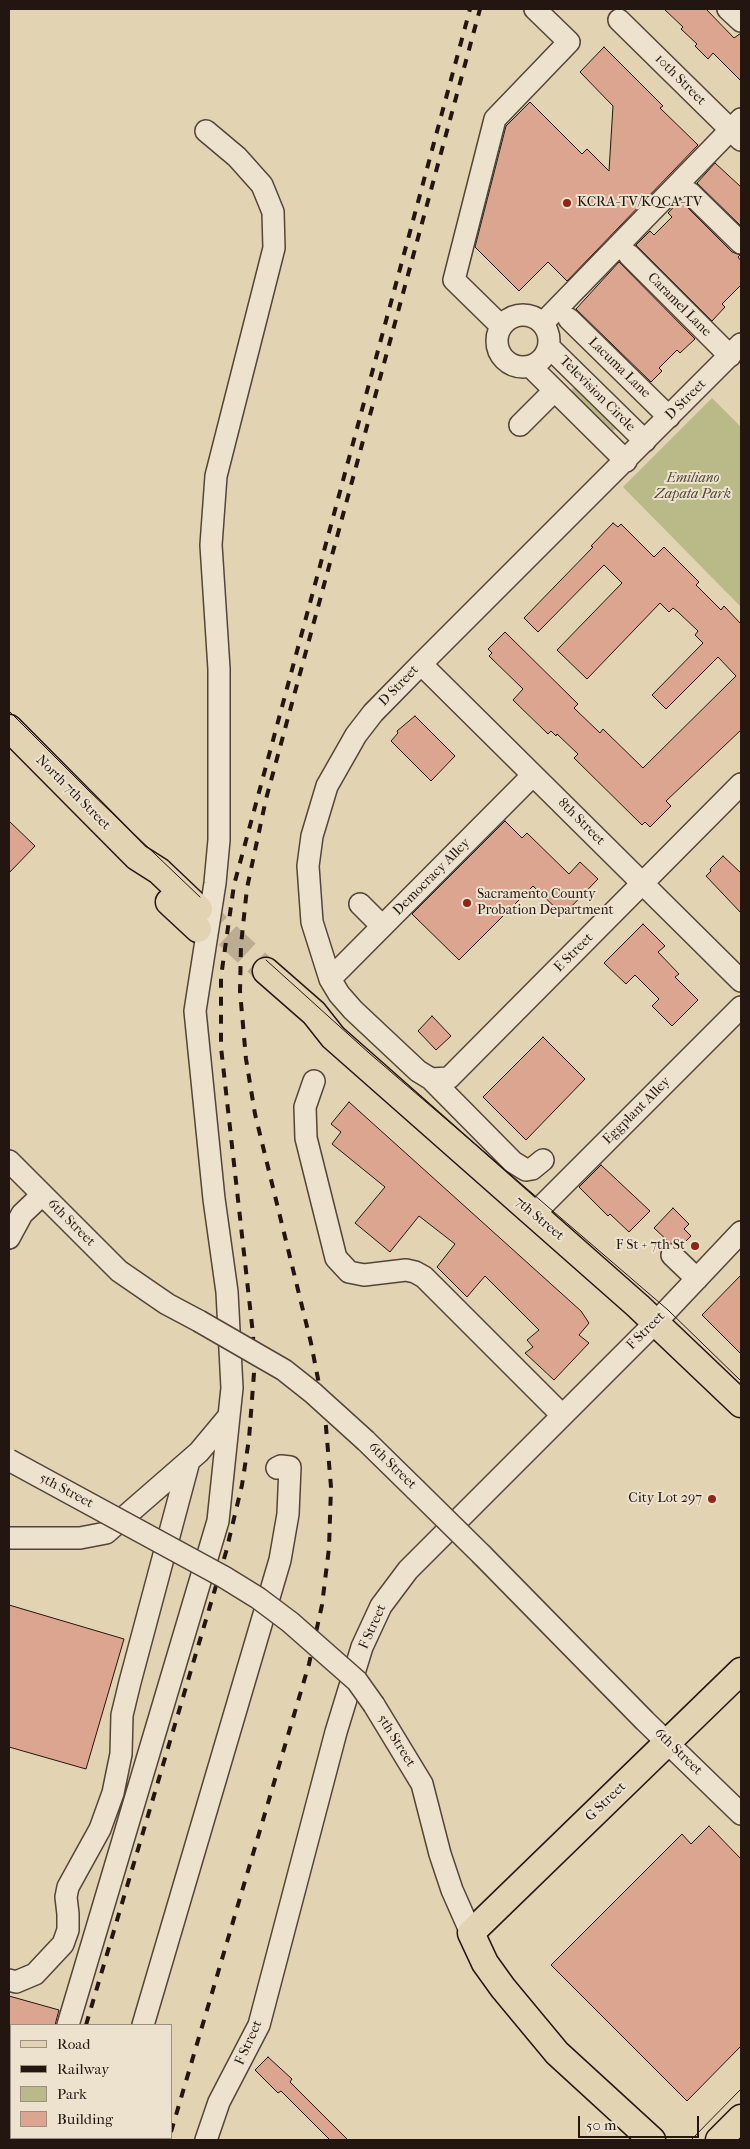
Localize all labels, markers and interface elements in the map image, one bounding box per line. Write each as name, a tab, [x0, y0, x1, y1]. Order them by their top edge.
street label: 10th Street	[651, 51, 709, 109]
place label: KCRA-TV/KQCA-TV	[577, 195, 702, 211]
marker: KCRA-TV/KQCA-TV	[561, 197, 573, 209]
street label: Caramel Lane	[644, 270, 714, 340]
street label: Lacuma Lane	[584, 334, 654, 402]
street label: Television Circle	[556, 353, 638, 435]
street label: D Street	[662, 376, 710, 424]
park label: Emiliano Zapata Park	[655, 471, 731, 504]
street label: D Street	[375, 662, 423, 710]
street label: North 7th Street	[32, 752, 114, 834]
street label: 8th Street	[554, 795, 608, 849]
street label: Democracy Alley	[390, 835, 474, 919]
place label: Sacramento County Probation Department	[477, 887, 614, 920]
marker: Sacramento County Probation Department	[461, 897, 473, 909]
street label: E Street	[551, 930, 597, 976]
street label: Eggplant Alley	[600, 1074, 674, 1148]
street label: 7th Street	[511, 1193, 567, 1245]
street label: 6th Street	[44, 1196, 98, 1250]
place label: F St + 7th St	[616, 1238, 685, 1254]
marker: F St + 7th St	[689, 1240, 701, 1252]
street label: F Street	[623, 1308, 669, 1354]
street label: 6th Street	[364, 1439, 420, 1493]
street label: 5th Street	[36, 1470, 96, 1512]
place label: City Lot 297	[628, 1491, 702, 1507]
marker: City Lot 297	[706, 1493, 718, 1505]
street label: F Street	[356, 1602, 390, 1652]
street label: 5th Street	[373, 1712, 419, 1770]
street label: 6th Street	[650, 1725, 706, 1779]
street label: G Street	[582, 1779, 630, 1825]
street label: F Street	[232, 2018, 266, 2068]
legend	[10, 2024, 172, 2139]
text: Road	[57, 2035, 90, 2053]
text: Railway	[57, 2060, 109, 2078]
text: Park	[57, 2085, 87, 2103]
scale bar	[580, 2106, 701, 2138]
text: Building	[57, 2110, 113, 2128]
text: 50 m	[586, 2116, 616, 2134]

